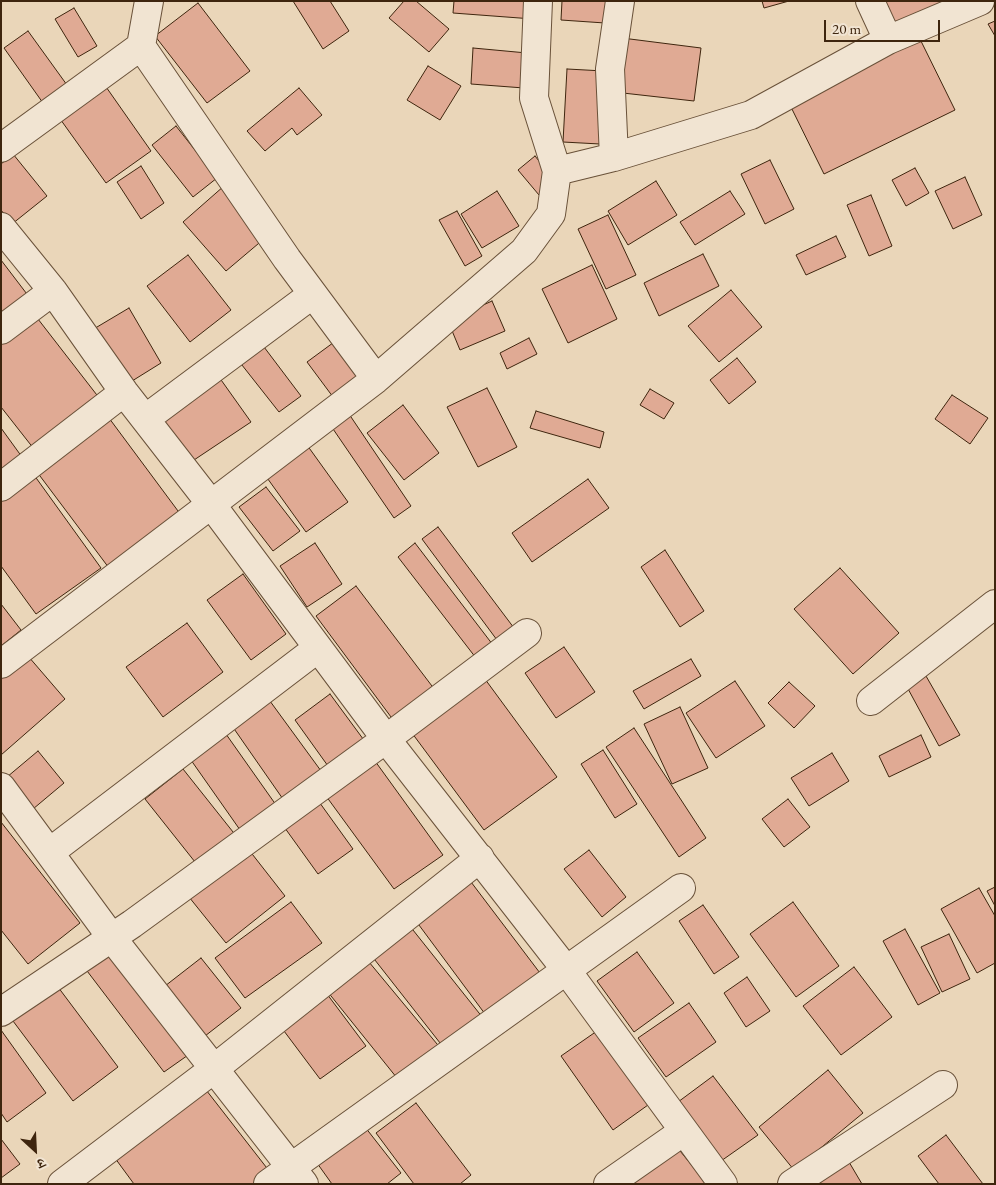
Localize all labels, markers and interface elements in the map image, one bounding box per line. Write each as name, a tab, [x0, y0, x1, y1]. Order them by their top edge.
scale bar	[826, 10, 942, 42]
text: 20 m	[832, 19, 861, 38]
north arrow	[10, 1125, 60, 1175]
text: उ	[34, 1154, 48, 1173]

